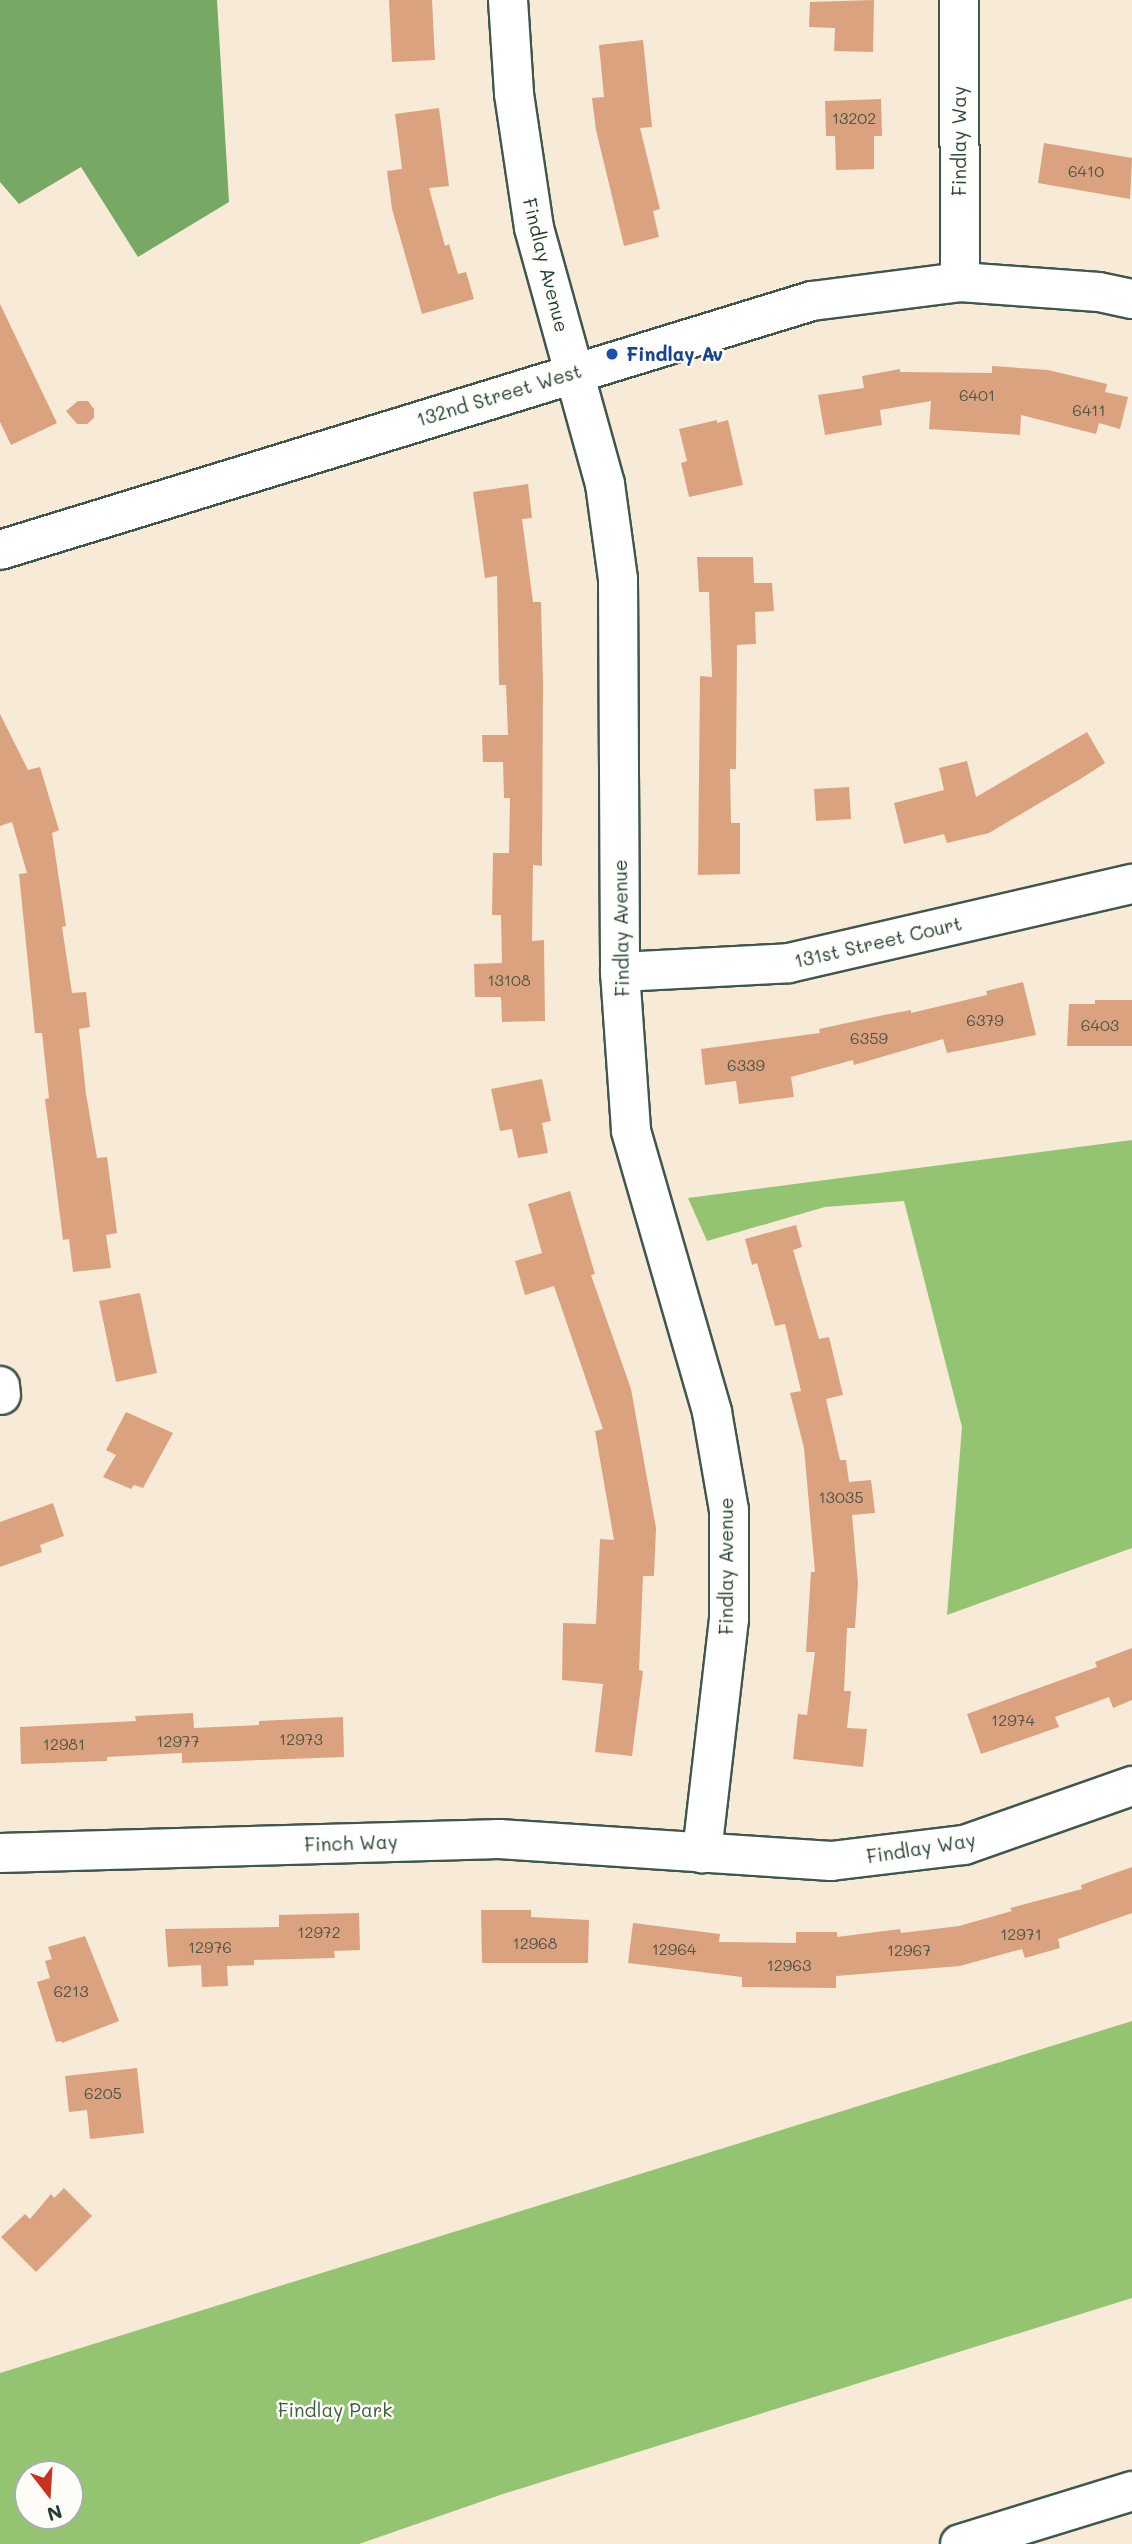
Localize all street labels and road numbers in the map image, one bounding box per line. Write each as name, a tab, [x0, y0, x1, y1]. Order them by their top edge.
street label: Findlay Way	[948, 86, 970, 196]
street label: Findlay Avenue	[518, 196, 574, 334]
street label: 132nd Street West	[414, 359, 584, 431]
street label: Findlay Avenue	[608, 859, 634, 997]
street label: 131st Street Court	[792, 912, 964, 972]
street label: Findlay Avenue	[715, 1497, 737, 1635]
street label: Findlay Way	[865, 1828, 977, 1868]
street label: Finch Way	[304, 1830, 398, 1856]

